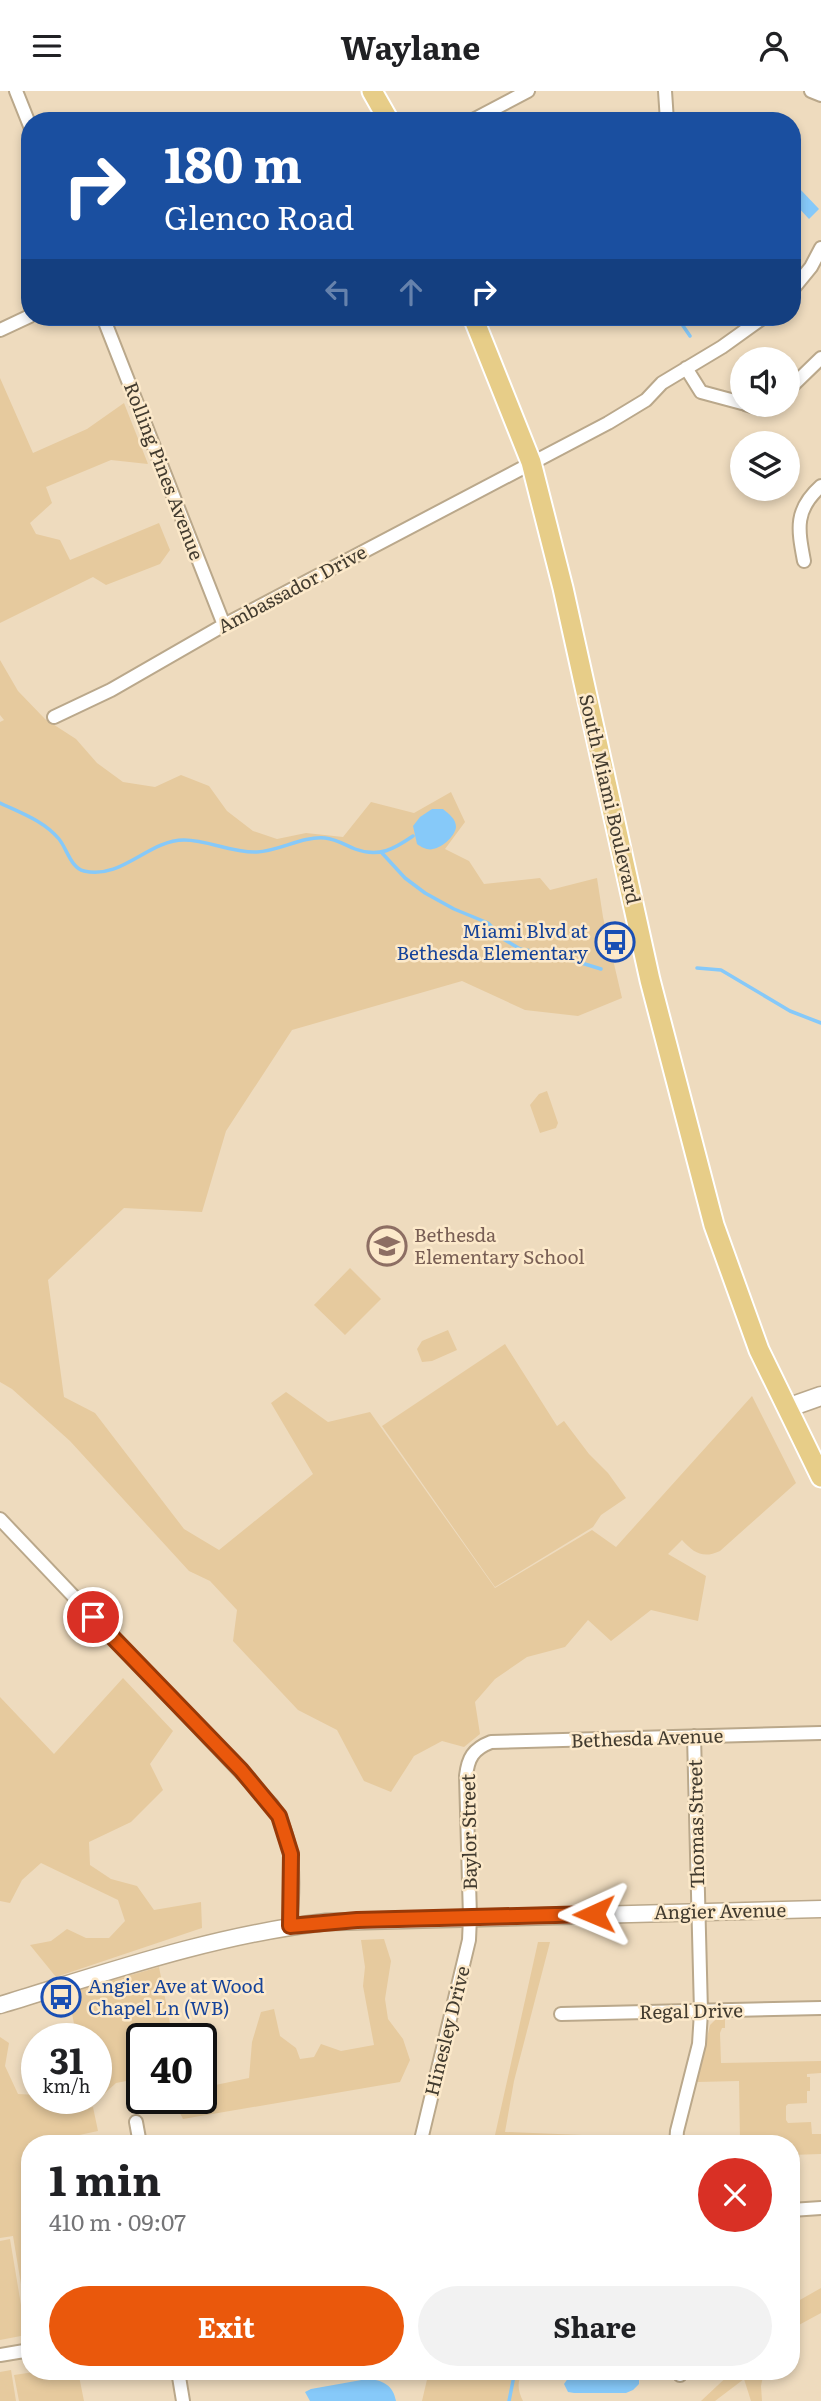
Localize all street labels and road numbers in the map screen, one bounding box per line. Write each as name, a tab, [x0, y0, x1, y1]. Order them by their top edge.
street label: Rolling Pines Avenue	[118, 377, 212, 564]
street label: Ambassador Drive	[212, 537, 371, 639]
street label: South Miami Boulevard	[573, 691, 649, 907]
street label: Bethesda Avenue	[570, 1720, 724, 1754]
street label: Thomas Street	[680, 1759, 710, 1889]
street label: Baylor Street	[453, 1773, 483, 1890]
street label: Angier Avenue	[654, 1895, 786, 1925]
street label: Hinesley Drive	[416, 1963, 476, 2099]
street label: Regal Drive	[639, 1995, 743, 2025]

